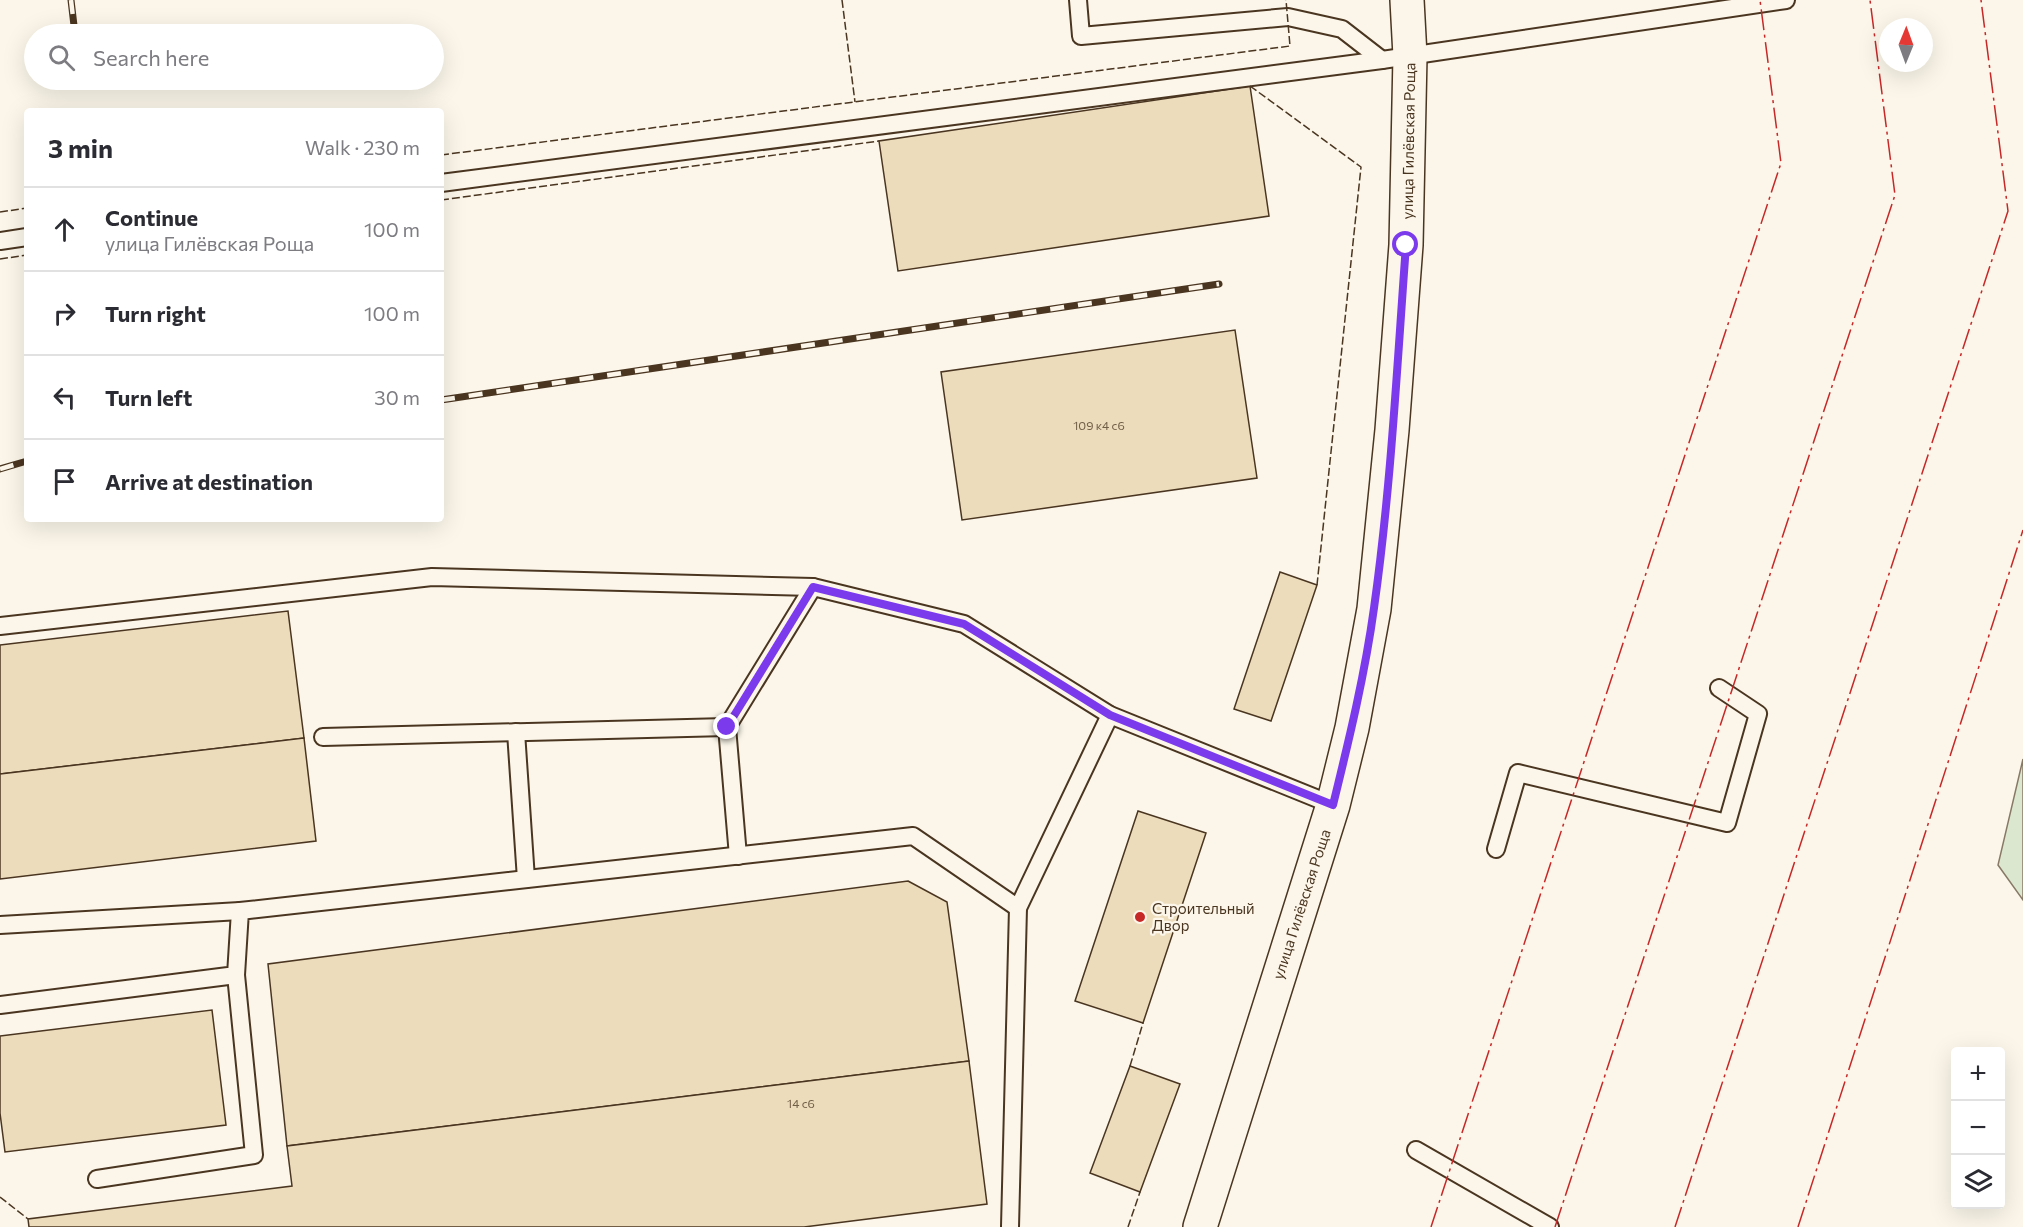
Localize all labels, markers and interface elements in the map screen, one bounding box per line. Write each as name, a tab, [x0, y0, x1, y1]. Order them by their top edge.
north arrow	[1879, 18, 1933, 72]
search box	[24, 24, 444, 90]
icon: search	[45, 41, 78, 74]
text: Search here	[93, 44, 209, 71]
street label: улица Гилёвская Роща	[1398, 62, 1418, 220]
text: 3 min	[48, 132, 113, 163]
text: Walk · 230 m	[305, 135, 420, 159]
text: Continue	[105, 204, 198, 231]
icon: ahead	[48, 213, 81, 246]
text: 100 m	[364, 217, 420, 241]
text: улица Гилёвская Роща	[105, 231, 314, 255]
route start	[1392, 231, 1418, 257]
icon: right	[48, 297, 81, 330]
text: Turn right	[105, 300, 206, 327]
text: 100 m	[364, 301, 420, 325]
icon: left	[48, 381, 81, 414]
text: Turn left	[105, 384, 192, 411]
text: 30 m	[374, 385, 420, 409]
house number: 109 к4 с6	[1073, 418, 1125, 432]
icon: arrive	[48, 465, 81, 498]
text: Arrive at destination	[105, 468, 313, 495]
route end	[713, 713, 739, 739]
street label: улица Гилёвская Роща	[1268, 827, 1334, 981]
place label: Строительный Двор	[1152, 899, 1255, 934]
marker: Строительный Двор	[1133, 910, 1147, 924]
map controls	[1951, 1047, 2005, 1209]
button: +	[1951, 1047, 2005, 1101]
house number: 14 с6	[787, 1096, 815, 1110]
button: −	[1951, 1101, 2005, 1155]
button: layers	[1951, 1155, 2005, 1209]

